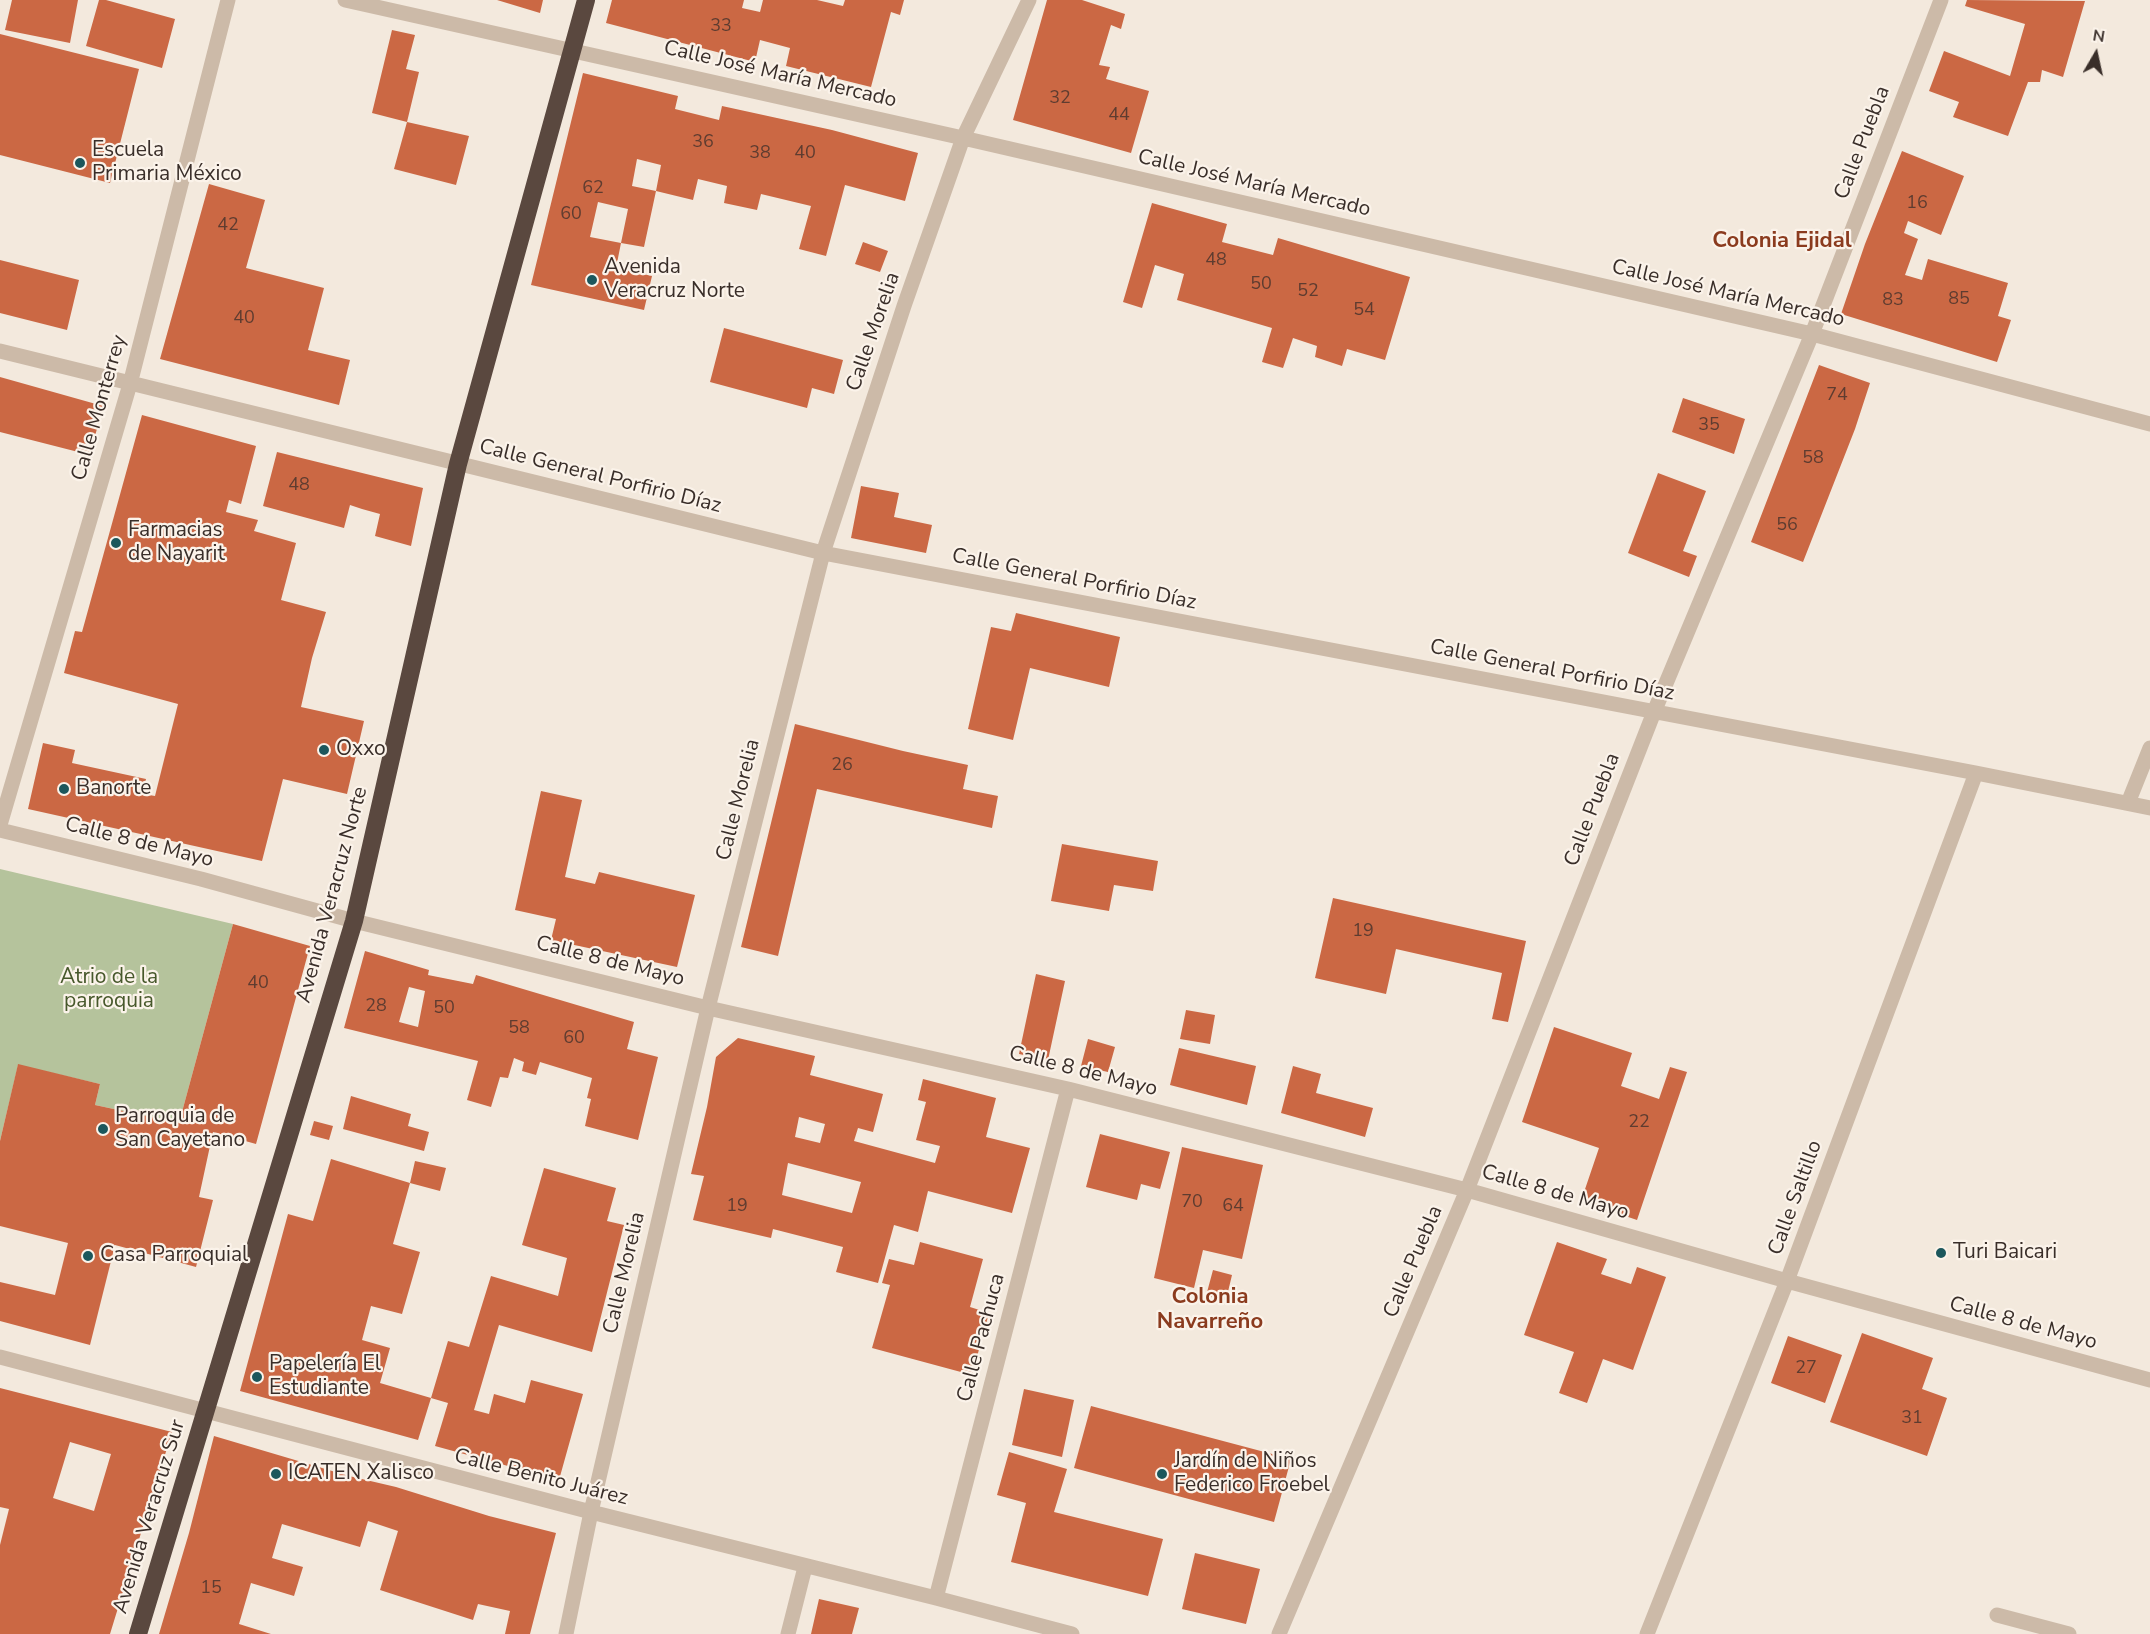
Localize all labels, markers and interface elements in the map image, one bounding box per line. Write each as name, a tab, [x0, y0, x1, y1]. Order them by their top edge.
house number: 33	[710, 16, 732, 38]
north arrow	[2066, 24, 2126, 84]
text: N	[2091, 24, 2106, 48]
street label: Calle José María Mercado	[661, 36, 899, 114]
street label: Calle Puebla	[1830, 83, 1896, 203]
house number: 32	[1049, 88, 1071, 110]
house number: 44	[1108, 105, 1130, 127]
house number: 36	[692, 132, 714, 154]
place label: Escuela Primaria México	[92, 138, 242, 188]
house number: 38	[749, 143, 771, 165]
house number: 40	[794, 143, 816, 165]
street label: Calle José María Mercado	[1135, 145, 1373, 223]
marker: Escuela Primaria México	[73, 156, 87, 170]
house number: 62	[582, 178, 604, 200]
house number: 16	[1906, 193, 1928, 215]
house number: 60	[560, 204, 582, 226]
house number: 42	[217, 215, 239, 237]
district label: Colonia Ejidal	[1712, 229, 1852, 255]
house number: 48	[1205, 250, 1227, 272]
place label: Avenida Veracruz Norte	[604, 255, 745, 305]
street label: Calle José María Mercado	[1609, 255, 1847, 333]
street label: Calle Morelia	[842, 269, 906, 395]
marker: Avenida Veracruz Norte	[585, 273, 599, 287]
house number: 50	[1250, 274, 1272, 296]
house number: 52	[1297, 281, 1319, 303]
house number: 85	[1948, 289, 1970, 311]
house number: 83	[1882, 290, 1904, 312]
house number: 54	[1353, 300, 1375, 322]
house number: 40	[233, 308, 255, 330]
street label: Calle Monterrey	[67, 332, 133, 484]
house number: 74	[1826, 385, 1848, 407]
house number: 35	[1698, 415, 1720, 437]
street label: Calle General Porfirio Díaz	[476, 435, 724, 519]
house number: 58	[1802, 448, 1824, 470]
house number: 48	[288, 475, 310, 497]
house number: 56	[1776, 515, 1798, 537]
place label: Farmacias de Nayarit	[128, 518, 225, 568]
marker: Farmacias de Nayarit	[109, 536, 123, 550]
street label: Calle General Porfirio Díaz	[950, 544, 1198, 616]
street label: Calle General Porfirio Díaz	[1428, 635, 1676, 707]
place label: Oxxo	[336, 737, 386, 763]
street label: Calle Morelia	[712, 737, 766, 863]
marker: Oxxo	[317, 743, 331, 757]
street label: Calle Puebla	[1560, 750, 1626, 870]
house number: 26	[831, 755, 853, 777]
place label: Banorte	[76, 776, 151, 802]
marker: Banorte	[57, 782, 71, 796]
street label: Avenida Veracruz Norte	[292, 784, 374, 1006]
street label: Calle 8 de Mayo	[62, 812, 216, 874]
house number: 19	[1352, 921, 1374, 943]
street label: Calle 8 de Mayo	[533, 931, 687, 993]
park label: Atrio de la parroquia	[60, 965, 158, 1015]
house number: 40	[247, 973, 269, 995]
house number: 28	[365, 996, 387, 1018]
house number: 50	[433, 998, 455, 1020]
house number: 58	[508, 1018, 530, 1040]
house number: 60	[563, 1028, 585, 1050]
street label: Calle 8 de Mayo	[1006, 1041, 1160, 1103]
place label: Parroquia de San Cayetano	[115, 1104, 245, 1154]
house number: 22	[1628, 1112, 1650, 1134]
marker: Parroquia de San Cayetano	[96, 1122, 110, 1136]
street label: Calle Saltillo	[1764, 1137, 1828, 1259]
street label: Calle 8 de Mayo	[1479, 1160, 1631, 1226]
house number: 70	[1181, 1192, 1203, 1214]
house number: 19	[726, 1196, 748, 1218]
house number: 64	[1222, 1196, 1244, 1218]
street label: Calle Puebla	[1379, 1202, 1449, 1322]
street label: Calle Morelia	[599, 1210, 651, 1336]
place label: Turi Baicari	[1953, 1240, 2057, 1266]
place label: Casa Parroquial	[100, 1243, 248, 1269]
marker: Turi Baicari	[1934, 1246, 1948, 1260]
marker: Casa Parroquial	[81, 1249, 95, 1263]
street label: Calle Pachuca	[953, 1271, 1011, 1405]
district label: Colonia Navarreño	[1157, 1285, 1263, 1336]
street label: Calle 8 de Mayo	[1946, 1292, 2100, 1356]
place label: Papelería El Estudiante	[269, 1352, 381, 1402]
house number: 27	[1795, 1358, 1817, 1380]
marker: Papelería El Estudiante	[250, 1370, 264, 1384]
house number: 31	[1901, 1408, 1923, 1430]
street label: Avenida Veracruz Sur	[108, 1417, 192, 1617]
street label: Calle Benito Juárez	[451, 1444, 631, 1512]
place label: Jardín de Niños Federico Froebel	[1174, 1449, 1330, 1499]
place label: ICATEN Xalisco	[288, 1461, 434, 1487]
marker: ICATEN Xalisco	[269, 1467, 283, 1481]
marker: Jardín de Niños Federico Froebel	[1155, 1467, 1169, 1481]
house number: 15	[200, 1578, 222, 1600]

